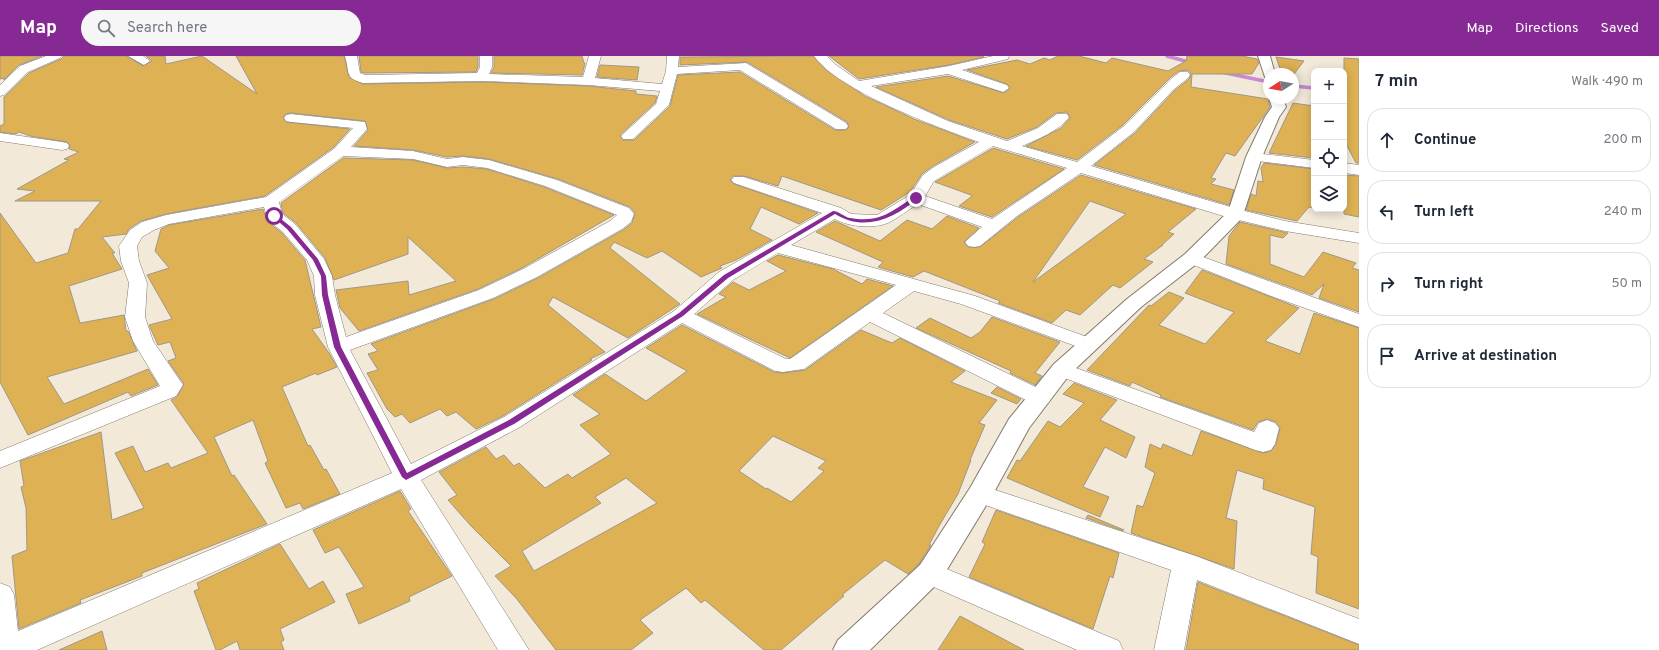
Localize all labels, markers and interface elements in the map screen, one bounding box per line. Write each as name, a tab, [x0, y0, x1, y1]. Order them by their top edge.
search box	[81, 10, 361, 46]
text: Map	[20, 16, 57, 40]
icon: search	[95, 17, 117, 39]
text: Search here	[127, 19, 207, 38]
text: Map	[1467, 20, 1493, 37]
text: Directions	[1515, 20, 1579, 37]
text: Saved	[1601, 20, 1639, 37]
north arrow	[1263, 68, 1299, 104]
map controls	[1311, 68, 1347, 212]
button: +	[1311, 68, 1347, 104]
text: 7 min	[1375, 71, 1418, 93]
text: Walk · 490 m	[1571, 74, 1643, 90]
button: −	[1311, 104, 1347, 140]
icon: ahead	[1376, 129, 1398, 151]
text: Continue	[1414, 131, 1476, 150]
text: 200 m	[1603, 132, 1642, 148]
button: locate	[1311, 140, 1347, 176]
button: layers	[1311, 176, 1347, 212]
route end	[907, 189, 925, 207]
icon: left	[1376, 201, 1398, 223]
text: Turn left	[1414, 203, 1474, 222]
text: 240 m	[1604, 204, 1642, 220]
route start	[265, 207, 283, 225]
icon: right	[1376, 273, 1398, 295]
text: Turn right	[1414, 275, 1483, 294]
text: 50 m	[1612, 276, 1642, 292]
icon: arrive	[1376, 345, 1398, 367]
text: Arrive at destination	[1414, 347, 1557, 366]

